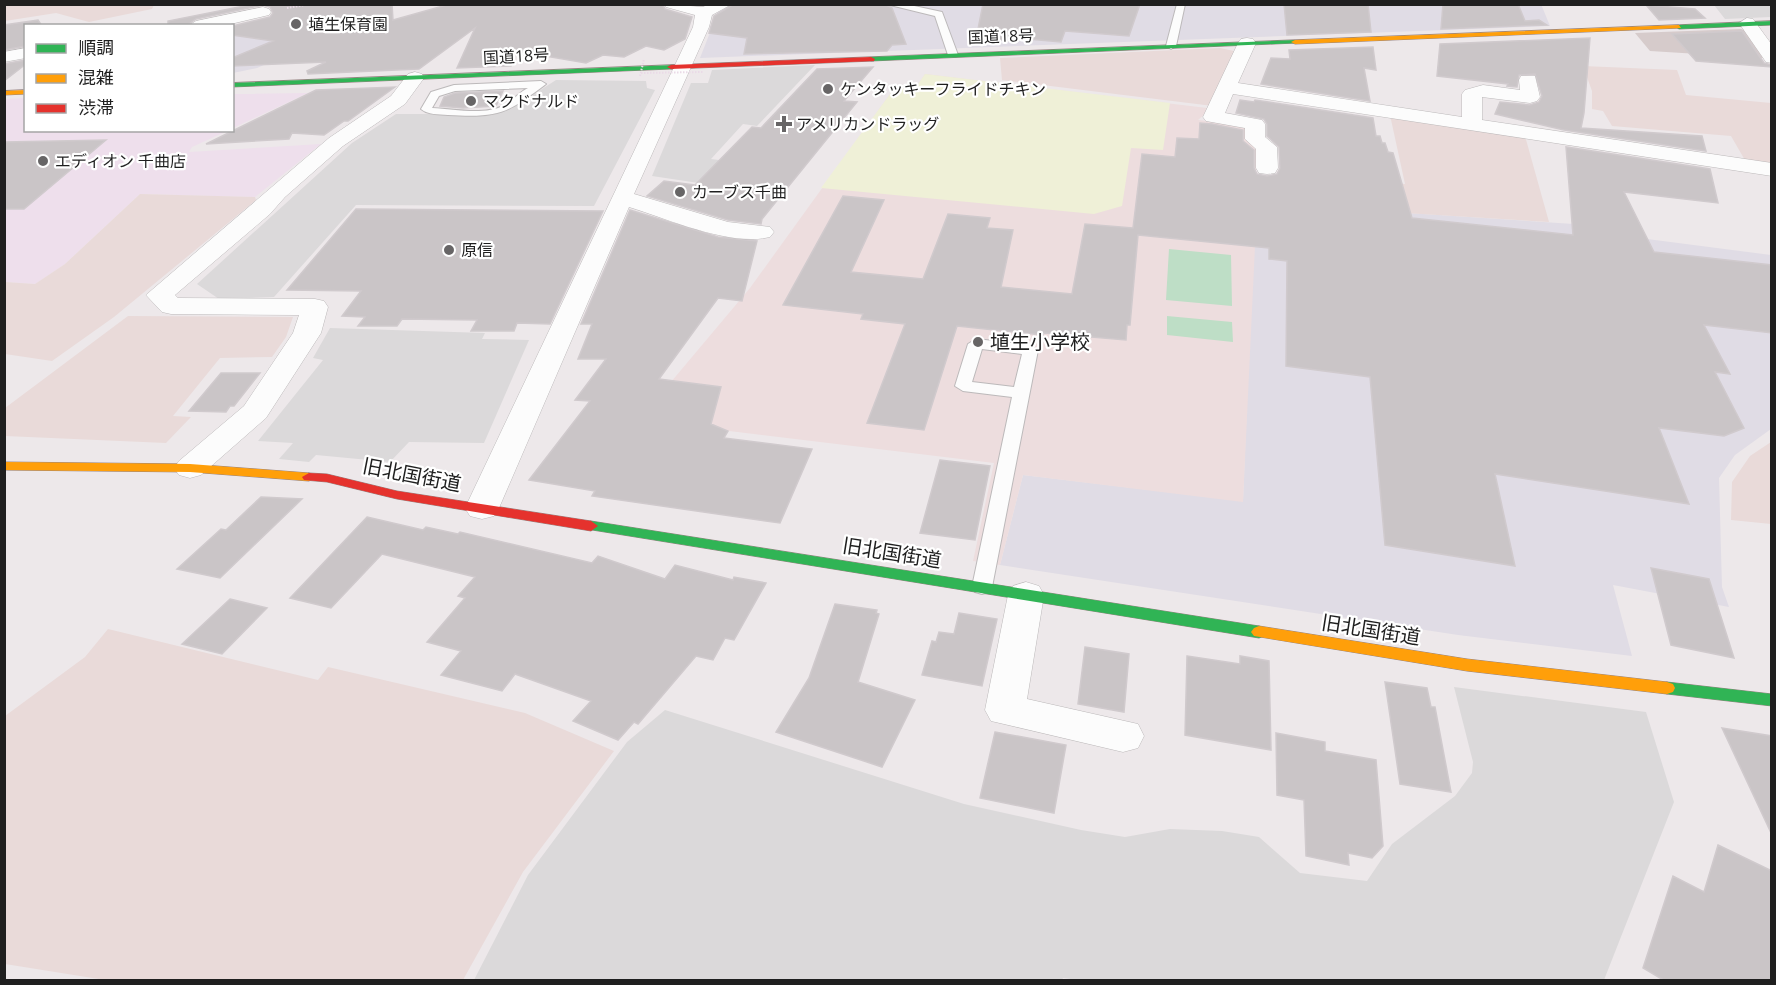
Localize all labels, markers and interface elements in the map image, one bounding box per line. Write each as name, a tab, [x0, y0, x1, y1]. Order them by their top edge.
place label: 埴生保育園	[308, 13, 388, 35]
marker: 埴生保育園	[289, 17, 303, 31]
legend	[24, 24, 234, 132]
street label: 国道18号	[967, 24, 1035, 48]
text: 順調	[78, 35, 114, 59]
street label: 国道18号	[482, 43, 550, 69]
text: 混雑	[78, 65, 114, 89]
place label: ケンタッキーフライドチキン	[840, 78, 1046, 100]
marker: ケンタッキーフライドチキン	[821, 82, 835, 96]
place label: マクドナルド	[483, 90, 579, 112]
marker: マクドナルド	[464, 94, 478, 108]
text: 渋滞	[78, 95, 114, 119]
place label: アメリカンドラッグ	[796, 113, 939, 135]
marker: アメリカンドラッグ	[777, 117, 791, 131]
place label: エディオン 千曲店	[55, 150, 186, 172]
marker: エディオン 千曲店	[36, 154, 50, 168]
place label: カーブス千曲	[692, 181, 787, 203]
marker: カーブス千曲	[673, 185, 687, 199]
place label: 原信	[461, 239, 493, 261]
marker: 原信	[442, 243, 456, 257]
place label: 埴生小学校	[990, 328, 1090, 355]
marker: 埴生小学校	[971, 335, 985, 349]
street label: 旧北国街道	[360, 452, 464, 497]
street label: 旧北国街道	[841, 531, 944, 574]
street label: 旧北国街道	[1320, 608, 1423, 651]

